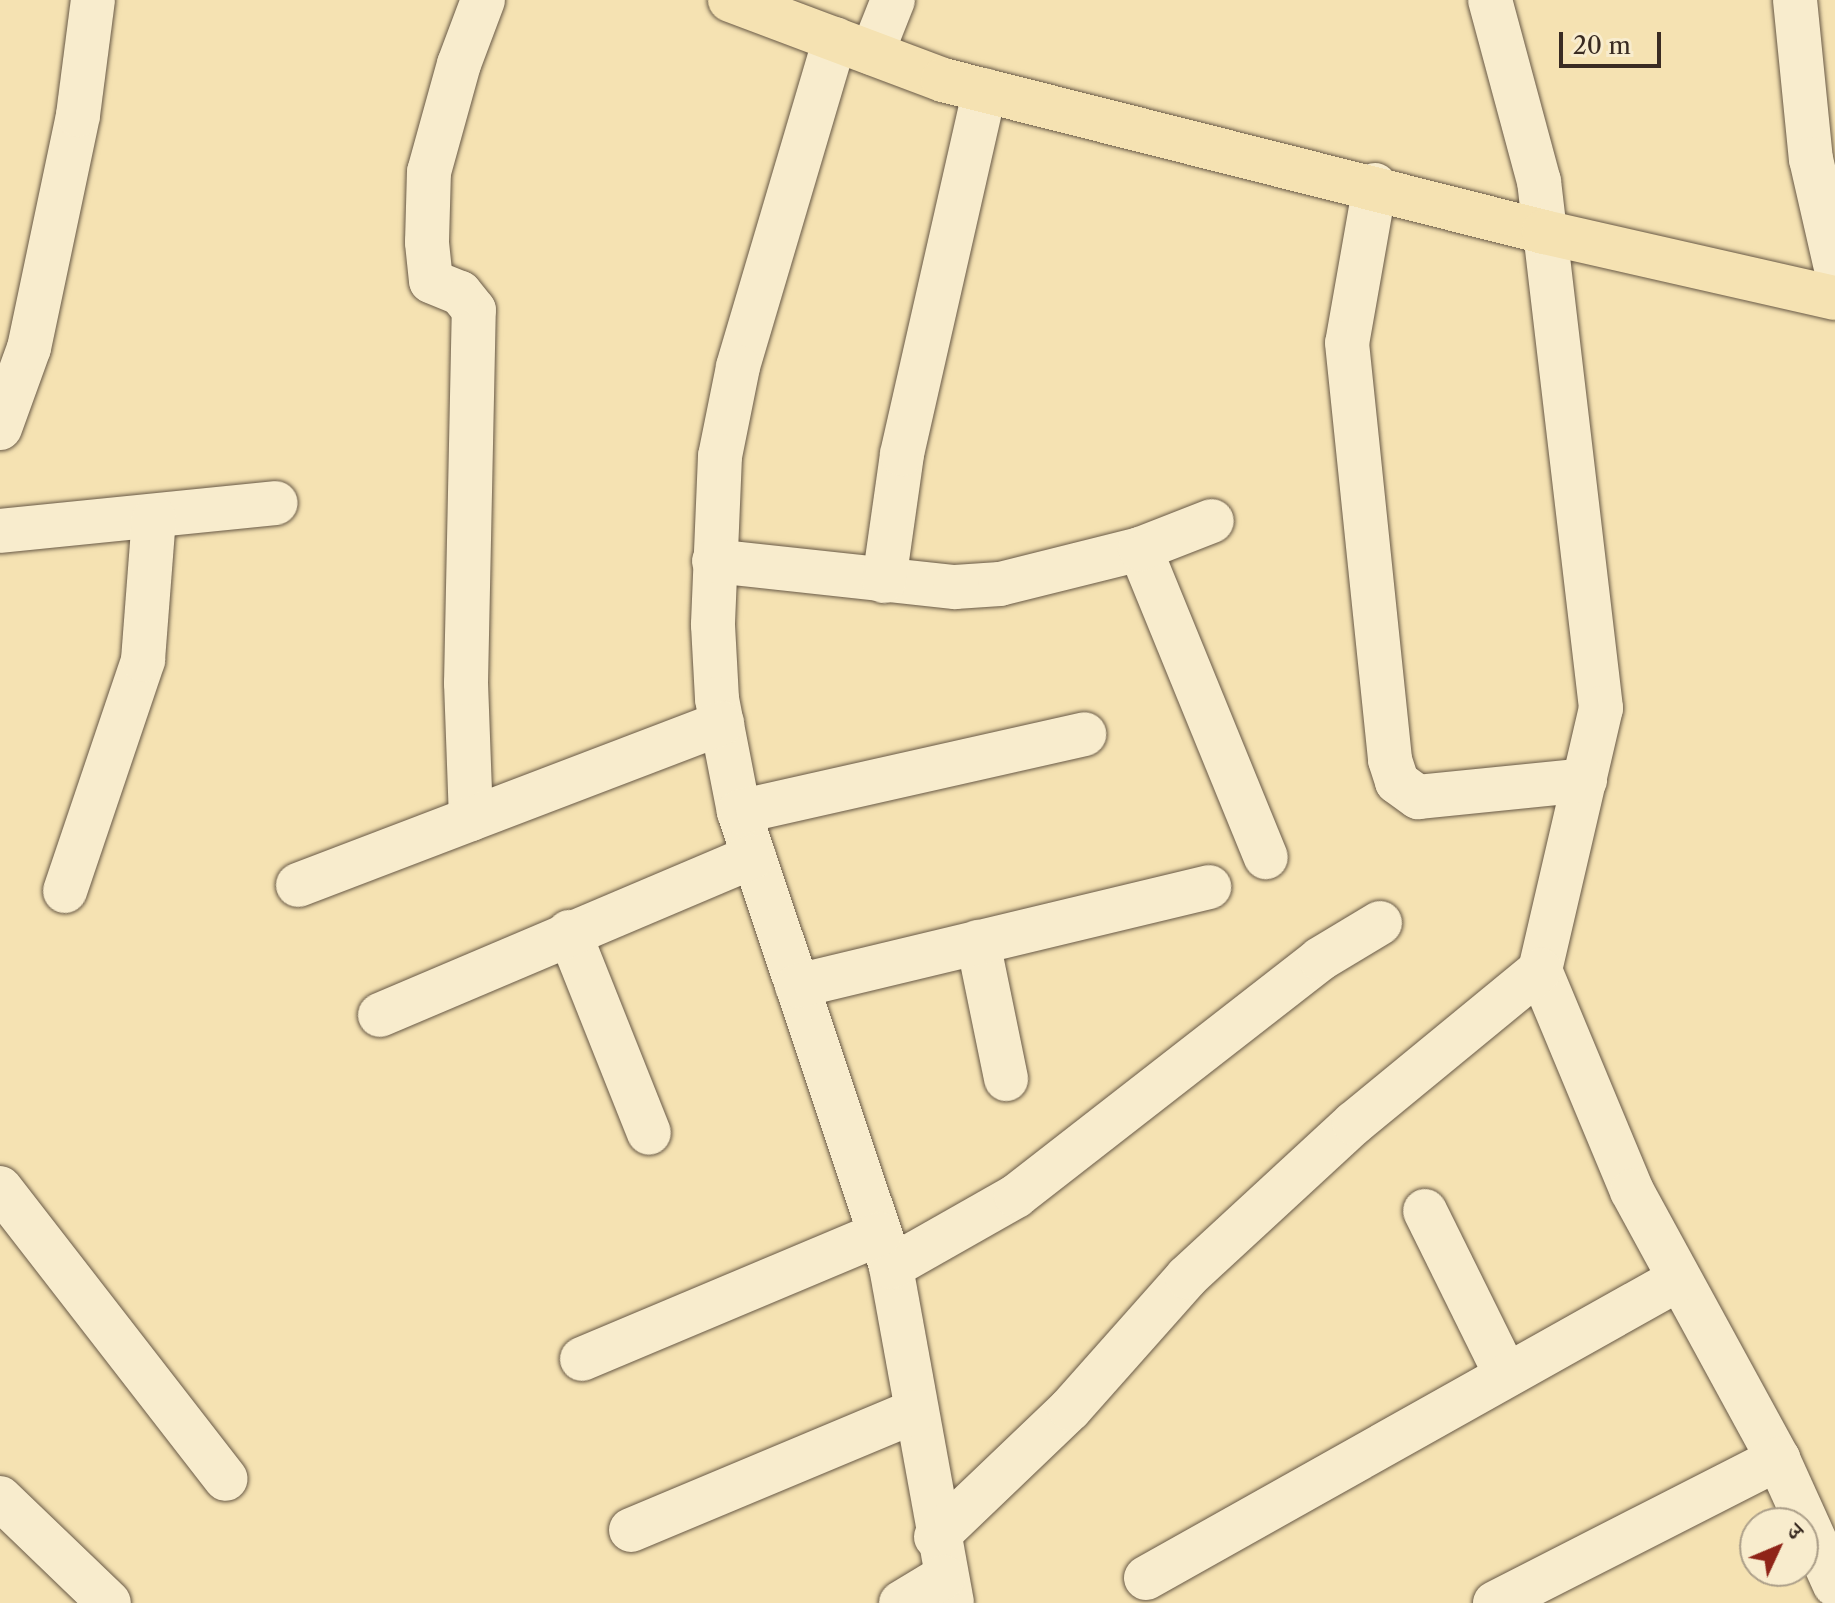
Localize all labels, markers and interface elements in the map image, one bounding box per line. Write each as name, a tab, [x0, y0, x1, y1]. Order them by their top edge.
scale bar	[1563, 16, 1665, 66]
text: 20 m	[1573, 31, 1631, 60]
north arrow	[1739, 1507, 1819, 1587]
text: उ	[1782, 1518, 1809, 1545]

